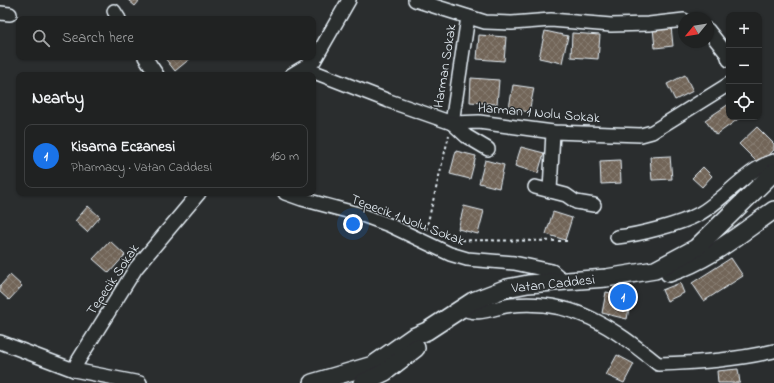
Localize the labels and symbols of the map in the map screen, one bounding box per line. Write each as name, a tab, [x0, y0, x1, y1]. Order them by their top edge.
north arrow	[678, 12, 714, 48]
street label: Harman Sokak	[428, 22, 463, 110]
street label: Harman 1 Nolu Sokak	[477, 98, 602, 129]
street label: Tepecik 1 Nolu Sokak	[348, 189, 468, 252]
your location	[343, 214, 363, 234]
street label: Tepecik Sokak	[82, 239, 145, 320]
street label: Vatan Caddesi	[509, 270, 596, 299]
pin: 1	[610, 282, 636, 312]

